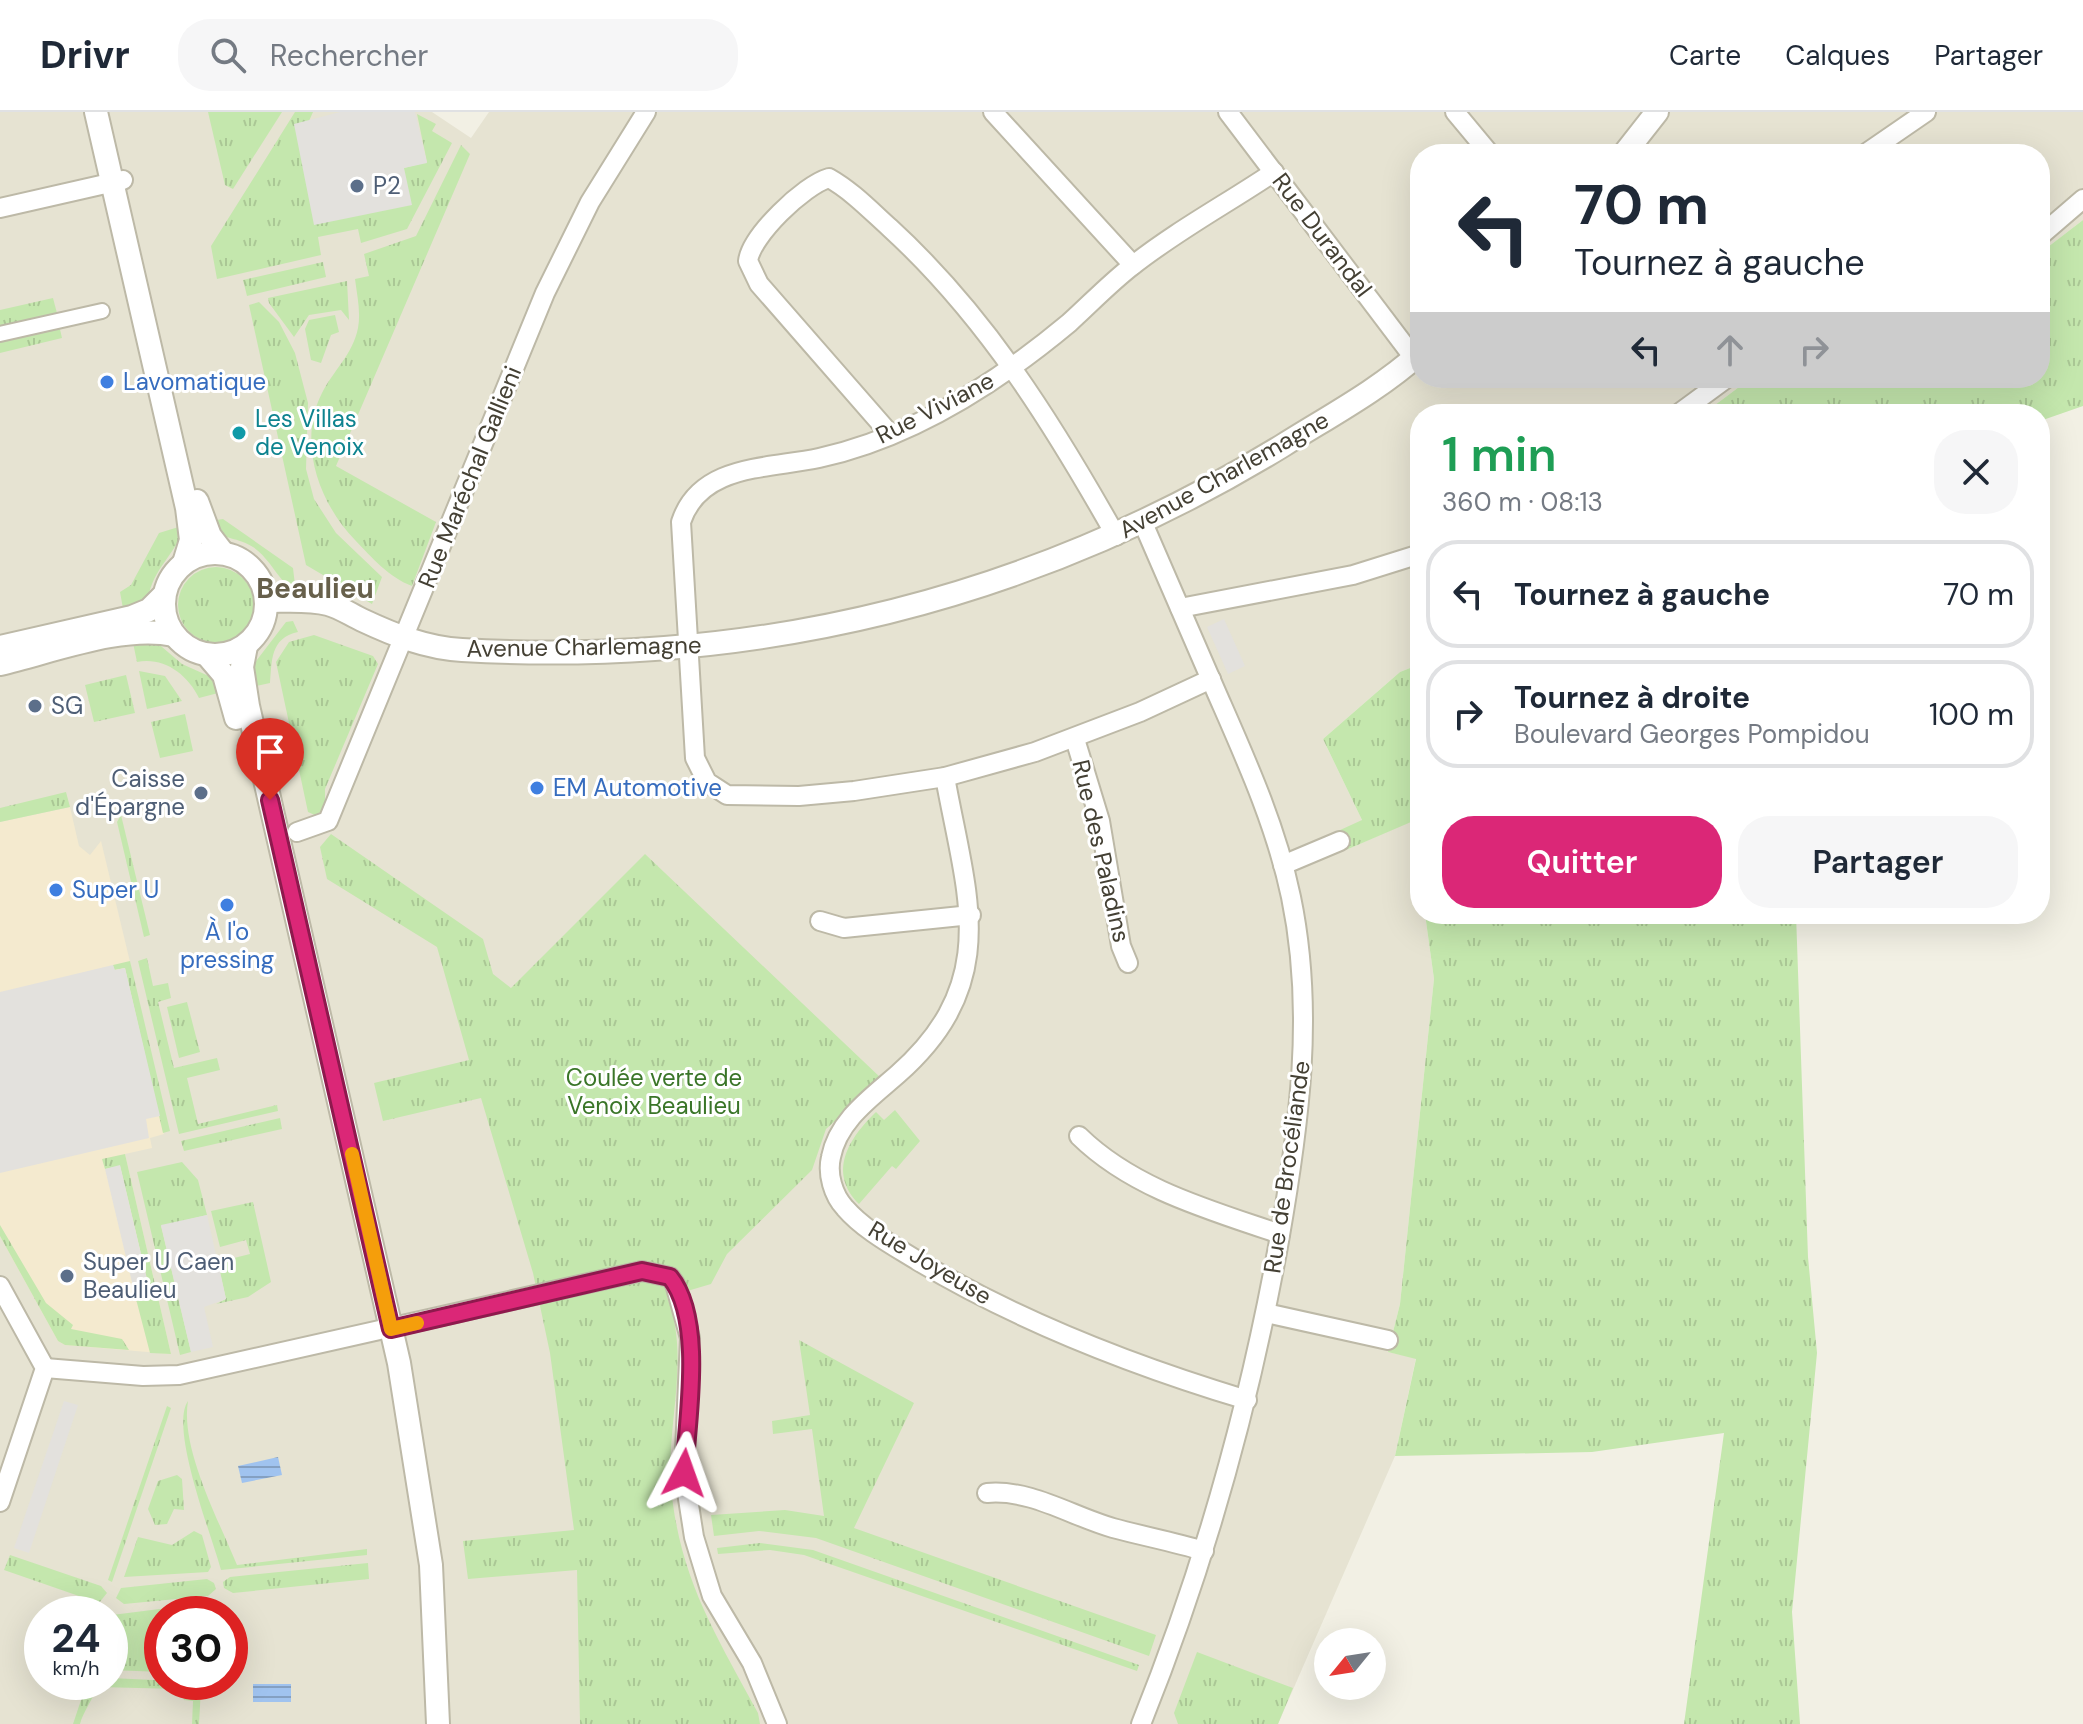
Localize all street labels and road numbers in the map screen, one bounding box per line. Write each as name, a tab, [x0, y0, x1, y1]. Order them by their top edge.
street label: Rue Durandal	[1266, 166, 1379, 303]
street label: Rue Maréchal Gallieni	[411, 361, 528, 592]
street label: Rue Viviane	[870, 365, 999, 451]
street label: Avenue Charlemagne	[1113, 404, 1334, 545]
street label: Avenue Charlemagne	[466, 629, 702, 664]
street label: Rue des Paladins	[1065, 756, 1138, 945]
street label: Rue de Brocéliande	[1256, 1059, 1317, 1275]
street label: Rue Joyeuse	[863, 1214, 998, 1312]

